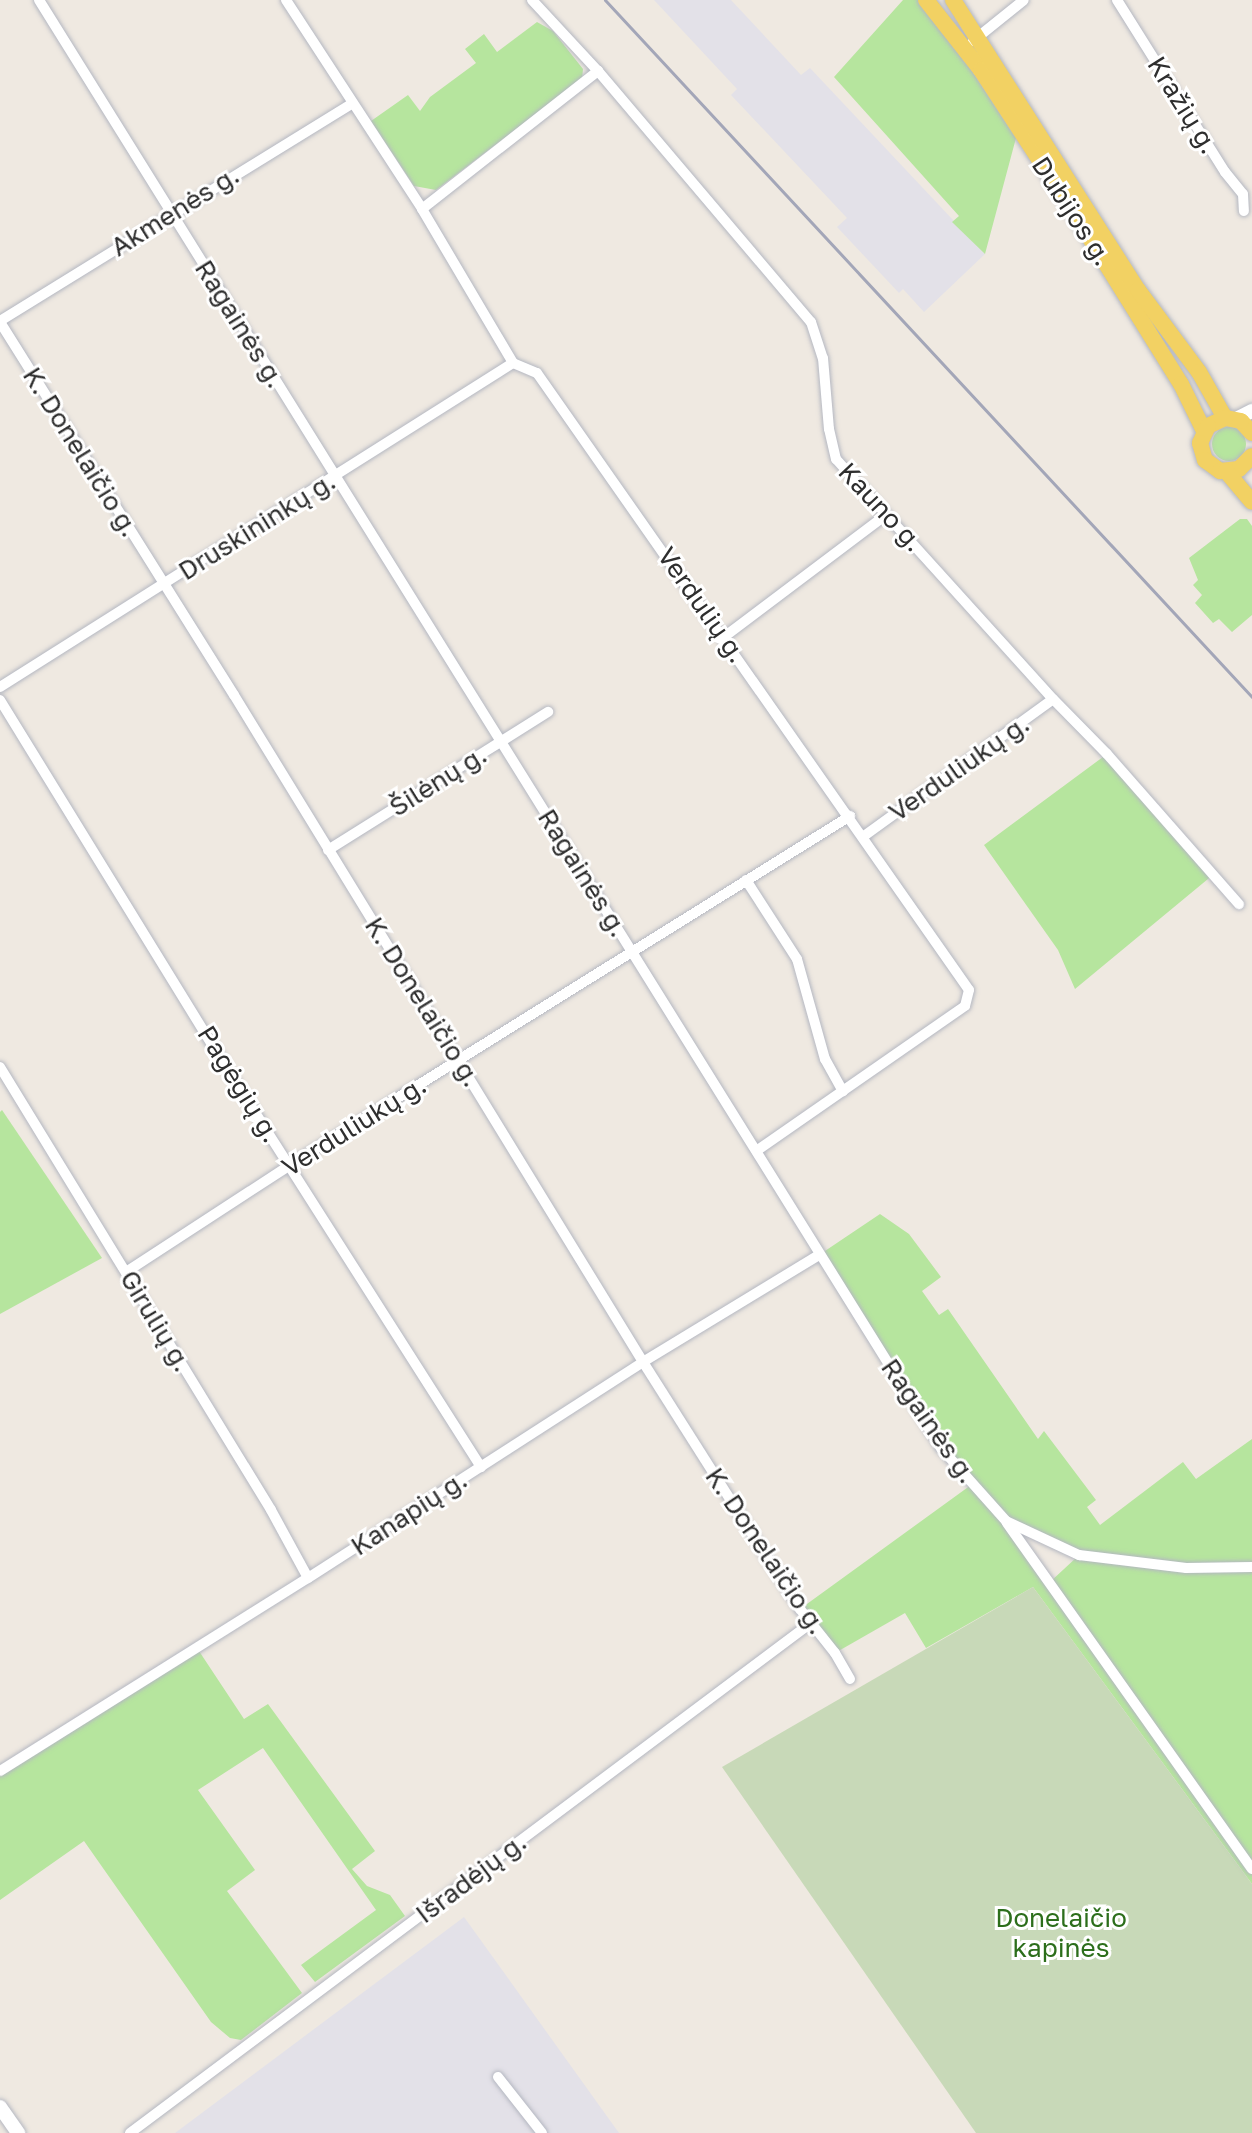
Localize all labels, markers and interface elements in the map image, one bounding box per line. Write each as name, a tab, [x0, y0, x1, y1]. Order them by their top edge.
street label: Kražių g.	[1141, 51, 1225, 159]
street label: Dubijos g.	[1025, 151, 1119, 271]
street label: Akmenės g.	[105, 159, 245, 263]
street label: Ragainės g.	[188, 254, 292, 394]
street label: K. Donelaičio g.	[16, 361, 146, 543]
street label: Kauno g.	[832, 456, 930, 558]
street label: Druskininkų g.	[173, 465, 341, 587]
street label: Verdulių g.	[651, 541, 753, 669]
street label: Verduliukų g.	[883, 708, 1035, 828]
street label: Šilėnų g.	[384, 739, 492, 823]
street label: Ragainės g.	[531, 803, 635, 943]
street label: K. Donelaičio g.	[358, 911, 488, 1093]
street label: Pagėgių g.	[191, 1020, 287, 1148]
street label: Verduliukų g.	[276, 1069, 432, 1183]
street label: Girulių g.	[114, 1265, 198, 1377]
street label: Ragainės g.	[875, 1353, 983, 1489]
street label: K. Donelaičio g.	[699, 1462, 833, 1640]
street label: Kanapių g.	[345, 1464, 473, 1562]
street label: Išradėjų g.	[409, 1826, 533, 1930]
park label: Donelaičio kapinės	[995, 1902, 1127, 1964]

